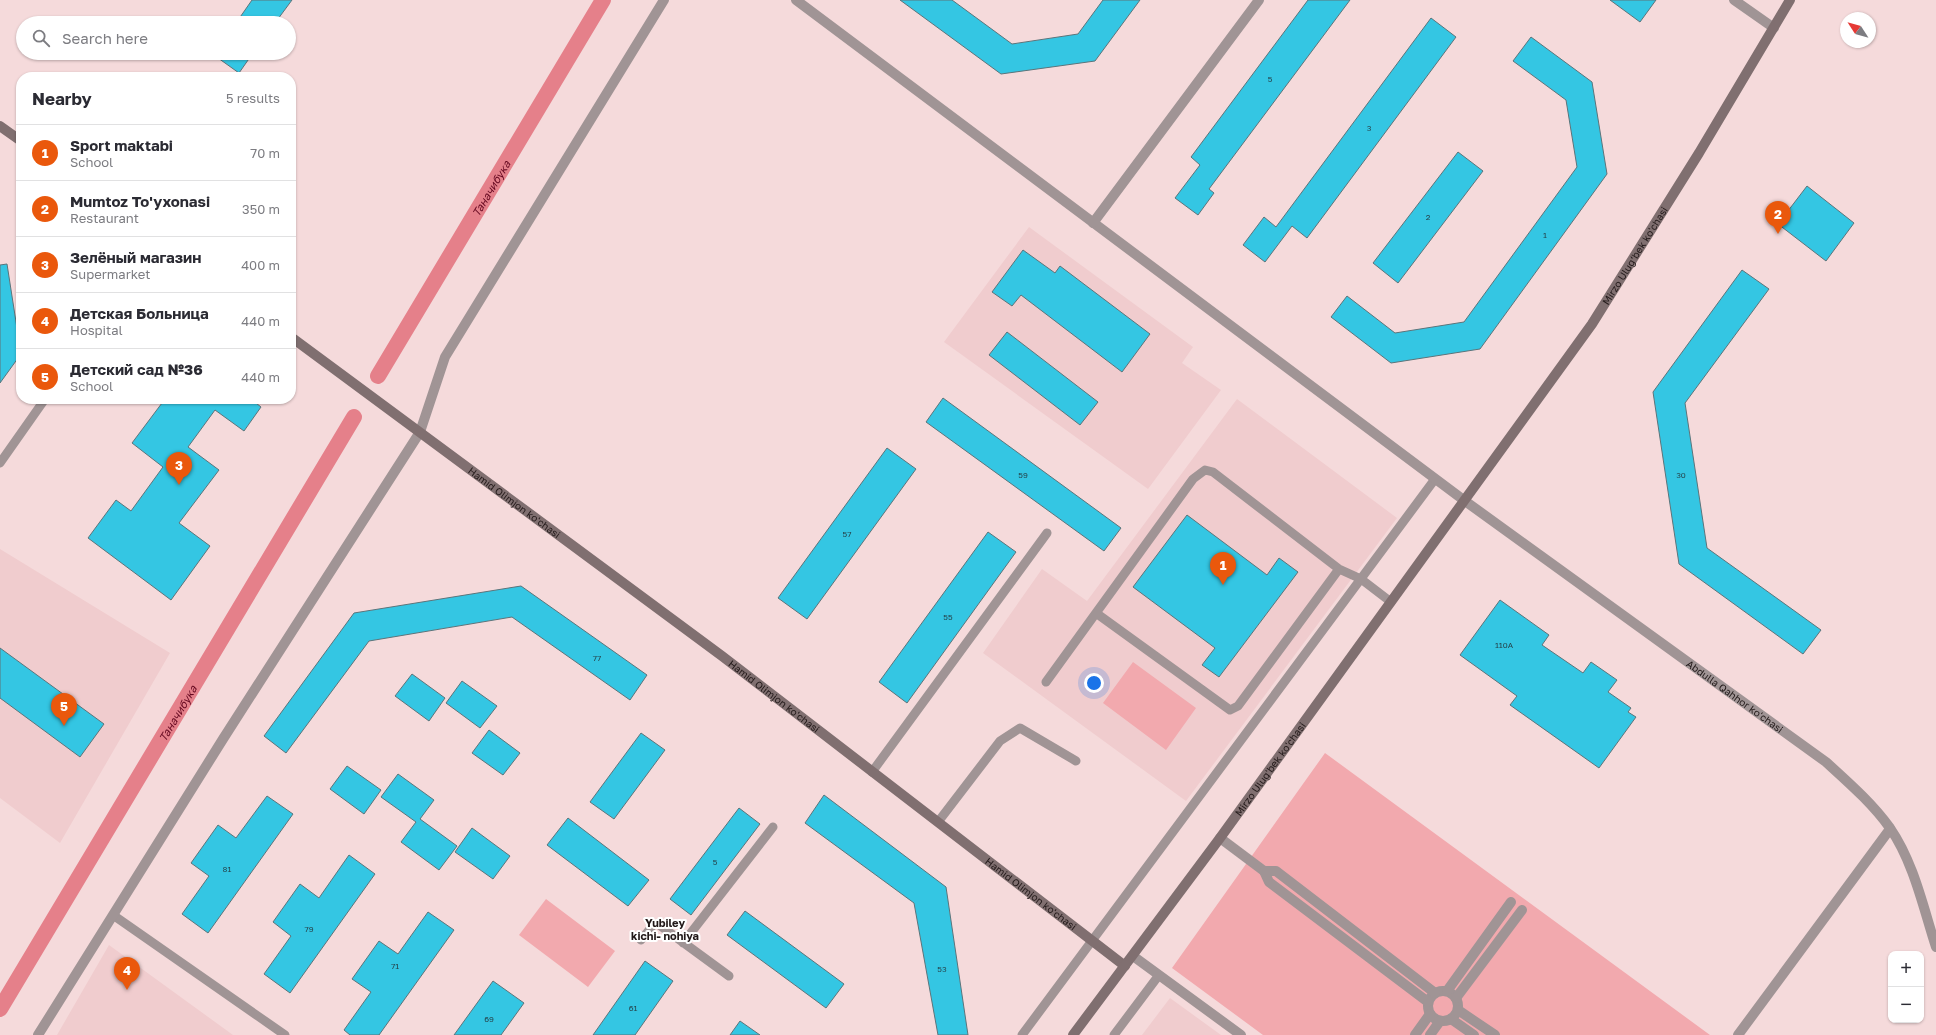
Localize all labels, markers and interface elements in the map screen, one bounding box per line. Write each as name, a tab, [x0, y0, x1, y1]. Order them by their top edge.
north arrow	[1840, 12, 1876, 48]
search box	[16, 16, 296, 60]
icon: search	[30, 27, 52, 49]
text: Search here	[62, 29, 148, 47]
house number: 5	[1268, 74, 1273, 84]
text: Nearby	[32, 88, 92, 109]
text: 5 results	[226, 90, 280, 106]
house number: 3	[1367, 123, 1372, 133]
text: Sport maktabi	[70, 136, 173, 154]
text: 1	[42, 145, 48, 161]
text: 70 m	[250, 145, 280, 161]
text: School	[70, 154, 113, 170]
water label: Таначибука	[469, 157, 513, 218]
text: Mumtoz To'yxonasi	[70, 192, 210, 210]
text: 2	[41, 201, 49, 217]
text: 350 m	[242, 201, 280, 217]
pin: 2	[1765, 201, 1791, 234]
street label: Mirzo Ulug‘bek ko'chasi	[1600, 204, 1670, 307]
text: Restaurant	[70, 210, 139, 226]
house number: 2	[1426, 212, 1431, 222]
house number: 1	[1543, 230, 1547, 240]
text: Зелёный магазин	[70, 248, 201, 266]
text: 3	[41, 257, 49, 273]
text: 400 m	[241, 257, 280, 273]
text: Supermarket	[70, 266, 151, 282]
text: Детская Больница	[70, 304, 209, 322]
text: 4	[41, 313, 49, 329]
text: 440 m	[241, 313, 280, 329]
text: Hospital	[70, 322, 123, 338]
text: Детский сад №36	[70, 360, 203, 378]
text: 5	[41, 369, 49, 385]
text: 440 m	[241, 369, 280, 385]
text: School	[70, 378, 113, 394]
pin: 3	[166, 452, 192, 485]
street label: Hamid Olimjon ko'chasi	[466, 464, 563, 540]
house number: 59	[1018, 470, 1028, 480]
house number: 30	[1676, 470, 1686, 480]
house number: 57	[843, 529, 851, 539]
pin: 1	[1210, 552, 1236, 585]
house number: 55	[943, 612, 953, 622]
house number: 110A	[1495, 640, 1514, 650]
house number: 77	[593, 653, 601, 663]
street label: Hamid Olimjon ko'chasi	[726, 657, 822, 735]
street label: Abdulla Qahhor ko'chasi	[1684, 657, 1786, 735]
your location	[1084, 673, 1104, 693]
water label: Таначибука	[155, 682, 199, 743]
pin: 5	[51, 693, 77, 726]
street label: Mirzo Ulug'bek ko'chasi	[1232, 720, 1308, 818]
street label: Hamid Olimjon ko'chasi	[983, 855, 1079, 932]
house number: 5	[713, 857, 718, 867]
house number: 81	[223, 864, 231, 874]
district label: Yubiley kichi- nohiya	[631, 916, 699, 942]
house number: 79	[304, 924, 314, 934]
map controls	[1888, 951, 1924, 1023]
button: +	[1888, 951, 1924, 987]
pin: 4	[114, 957, 140, 990]
house number: 71	[391, 961, 399, 971]
house number: 53	[937, 964, 947, 974]
button: −	[1888, 987, 1924, 1023]
house number: 61	[629, 1003, 637, 1013]
house number: 69	[484, 1014, 494, 1024]

